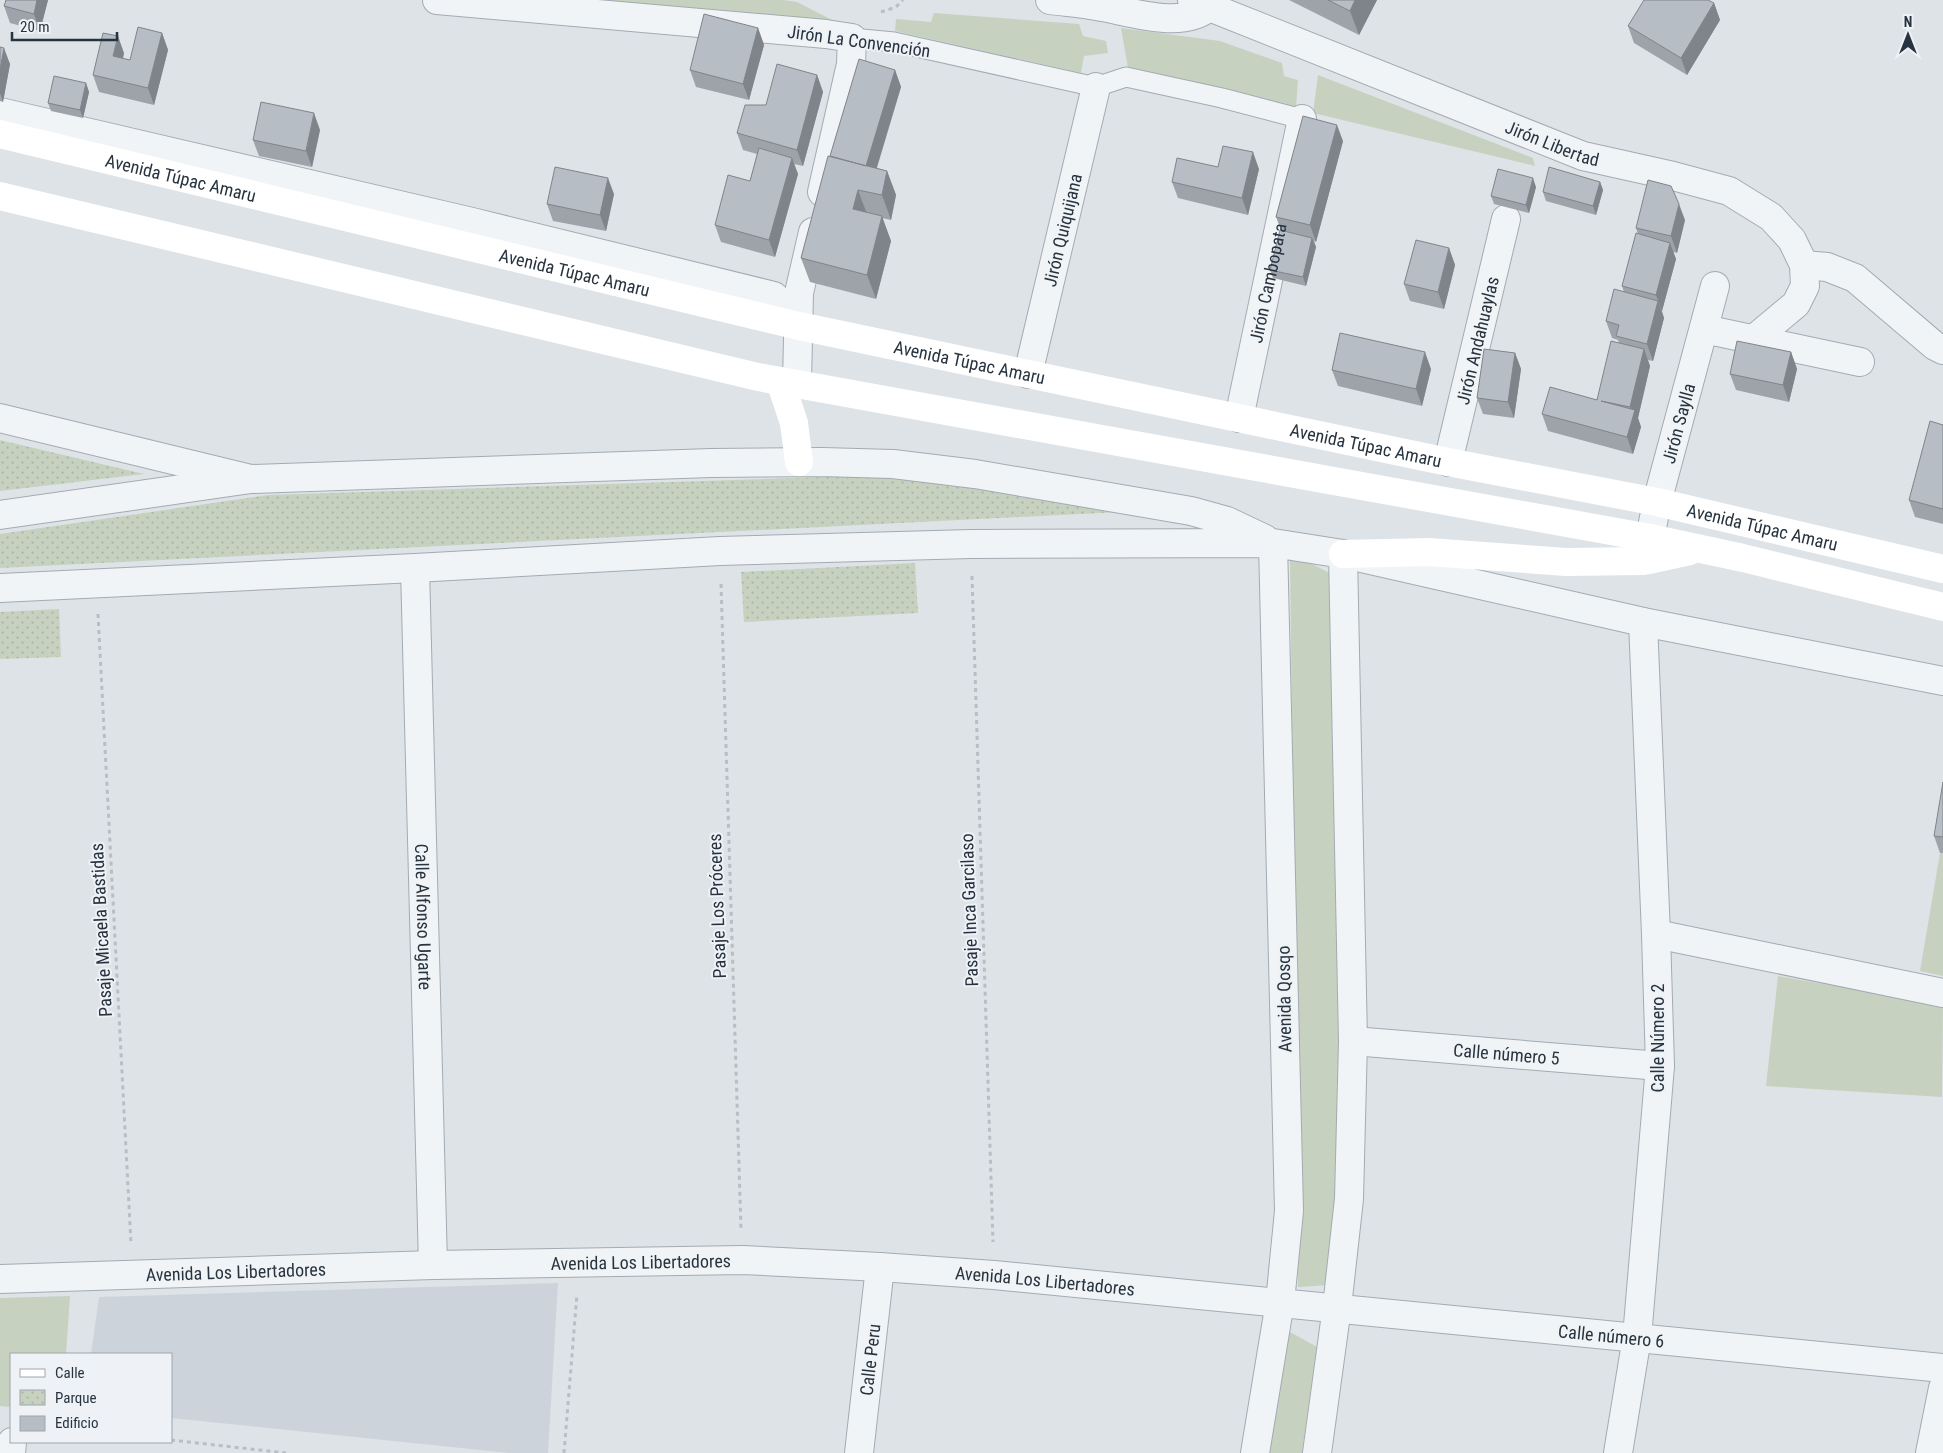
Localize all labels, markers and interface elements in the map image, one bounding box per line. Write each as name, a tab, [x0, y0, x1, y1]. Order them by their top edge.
scale bar	[12, 10, 118, 42]
north arrow	[1883, 10, 1933, 60]
text: N	[1904, 14, 1912, 30]
text: 20 m	[20, 18, 50, 36]
street label: Jirón La Convención	[786, 21, 932, 61]
street label: Jirón Libertad	[1503, 116, 1601, 170]
street label: Avenida Túpac Amaru	[103, 149, 258, 206]
street label: Jirón Quiquijana	[1039, 171, 1086, 289]
street label: Jirón Cambopata	[1245, 221, 1290, 345]
street label: Avenida Túpac Amaru	[497, 244, 652, 300]
street label: Jirón Andahuaylas	[1452, 274, 1502, 407]
street label: Avenida Túpac Amaru	[892, 336, 1047, 388]
street label: Jirón Saylla	[1657, 381, 1699, 466]
street label: Avenida Túpac Amaru	[1288, 419, 1444, 471]
street label: Avenida Túpac Amaru	[1685, 499, 1840, 555]
street label: Pasaje Los Próceres	[704, 833, 730, 979]
street label: Pasaje Inca Garcilaso	[956, 833, 982, 987]
street label: Pasaje Micaela Bastidas	[86, 843, 116, 1017]
street label: Calle Alfonso Ugarte	[412, 843, 436, 990]
street label: Avenida Qosqo	[1273, 946, 1295, 1052]
street label: Calle Número 2	[1647, 983, 1668, 1092]
street label: Calle número 5	[1453, 1039, 1561, 1068]
street label: Avenida Los Libertadores	[550, 1250, 731, 1274]
street label: Avenida Los Libertadores	[145, 1258, 326, 1285]
street label: Avenida Los Libertadores	[954, 1262, 1136, 1299]
street label: Calle número 6	[1557, 1320, 1665, 1351]
street label: Calle Peru	[855, 1323, 884, 1397]
legend	[10, 1353, 172, 1443]
text: Calle	[55, 1364, 85, 1382]
text: Parque	[55, 1389, 97, 1407]
text: Edificio	[55, 1414, 98, 1432]

